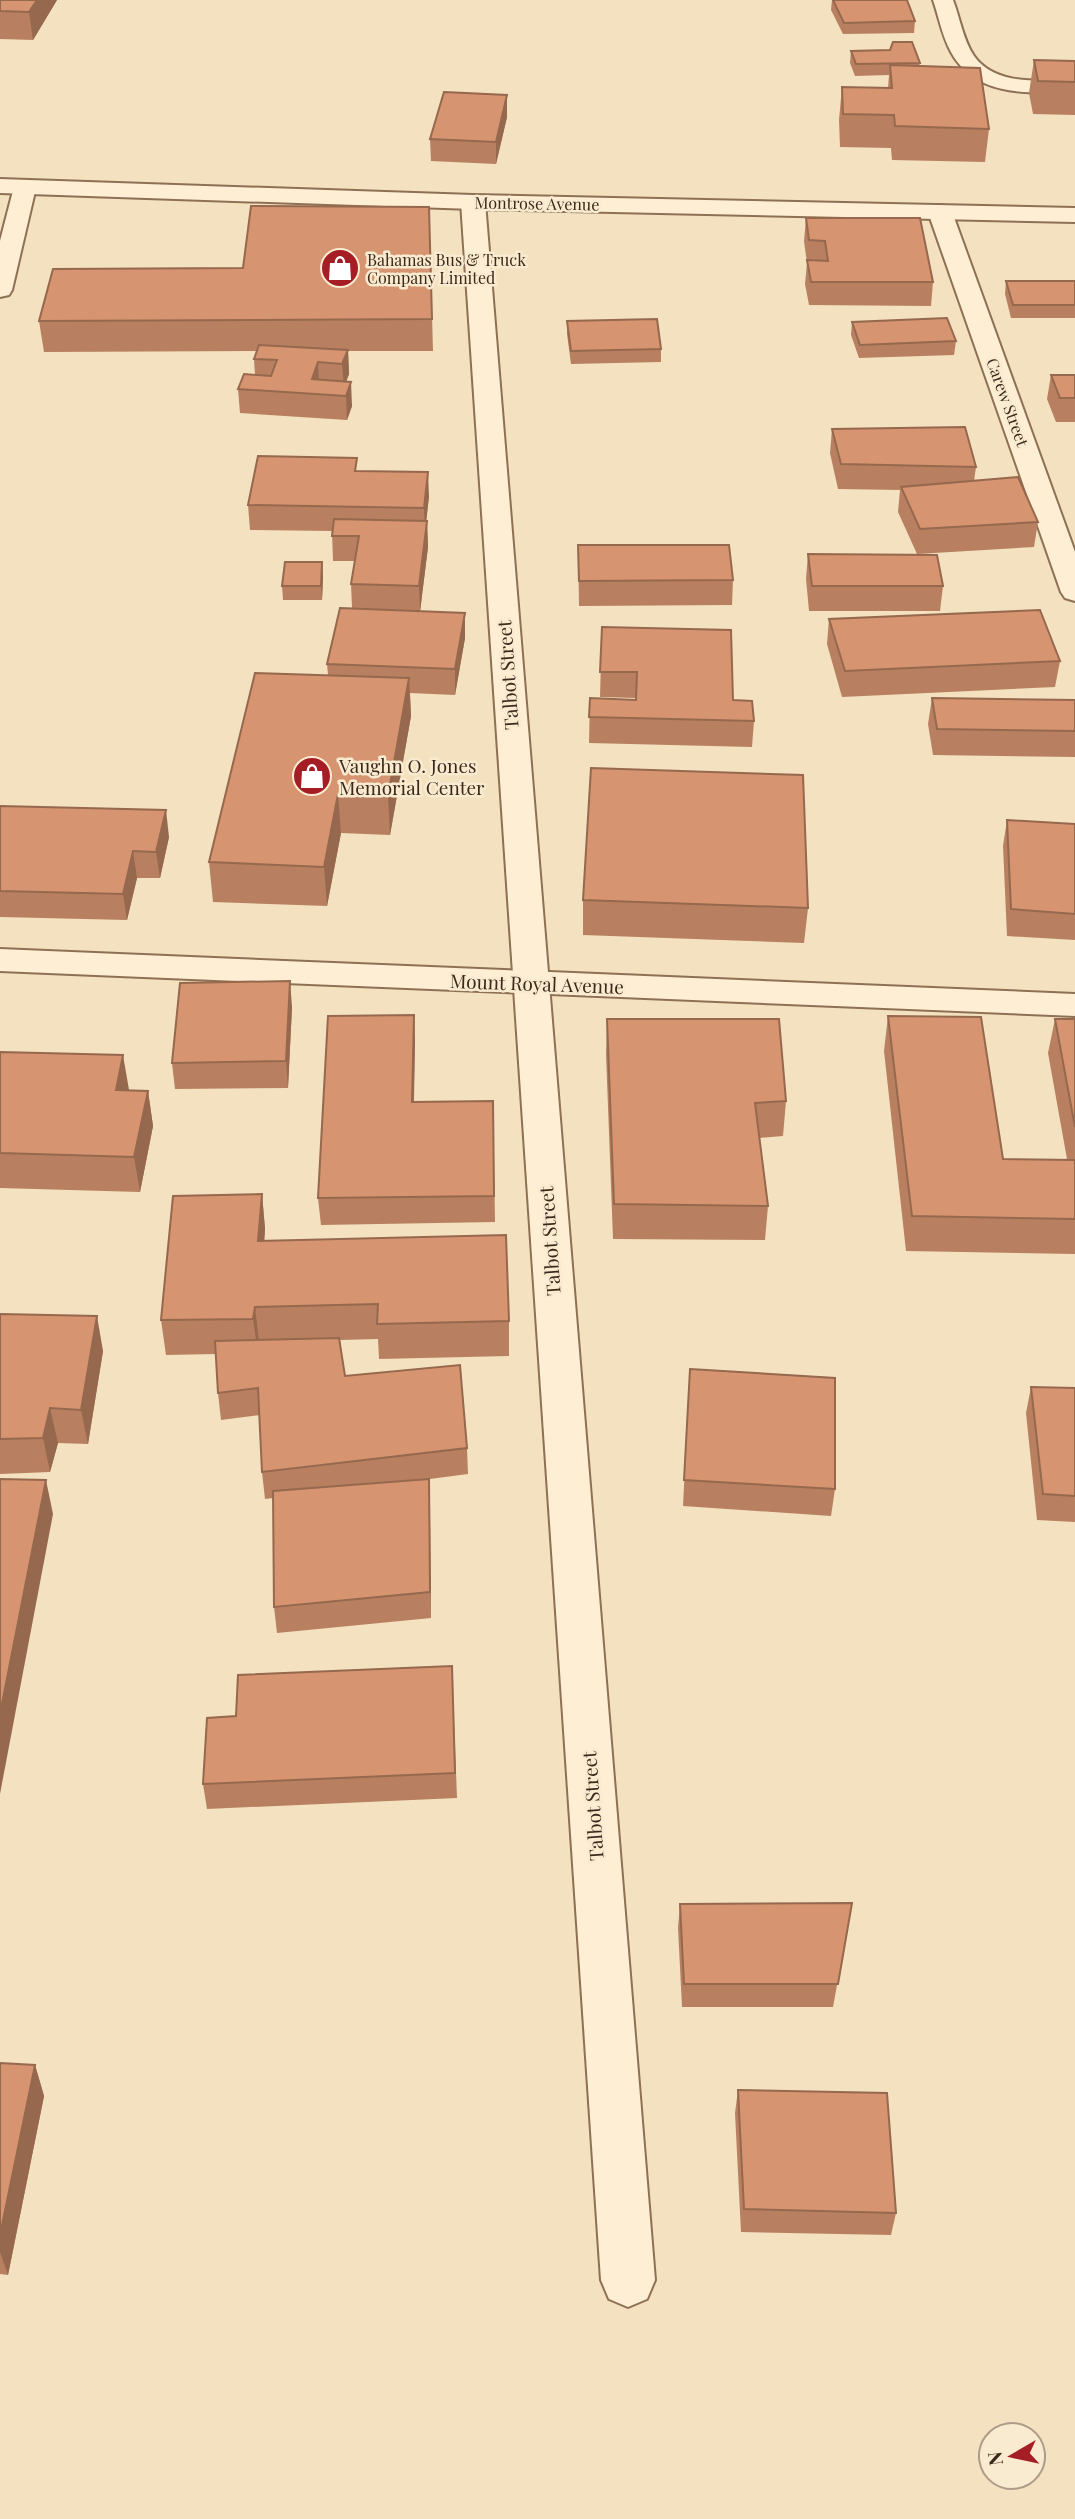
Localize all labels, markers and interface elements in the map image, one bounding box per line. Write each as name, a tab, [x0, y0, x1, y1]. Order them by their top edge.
street label: Montrose Avenue	[474, 191, 600, 215]
shop icon: Bahamas Bus & Truck Company Limited	[319, 247, 361, 289]
place label: Bahamas Bus & Truck Company Limited	[367, 249, 526, 288]
street label: Carew Street	[982, 355, 1034, 449]
street label: Talbot Street	[490, 619, 524, 731]
place label: Vaughn O. Jones Memorial Center	[338, 752, 485, 800]
shop icon: Vaughn O. Jones Memorial Center	[291, 755, 333, 797]
street label: Mount Royal Avenue	[450, 967, 624, 999]
street label: Talbot Street	[532, 1185, 566, 1297]
street label: Talbot Street	[575, 1750, 609, 1862]
north arrow	[977, 2421, 1047, 2491]
text: N	[980, 2450, 1008, 2468]

